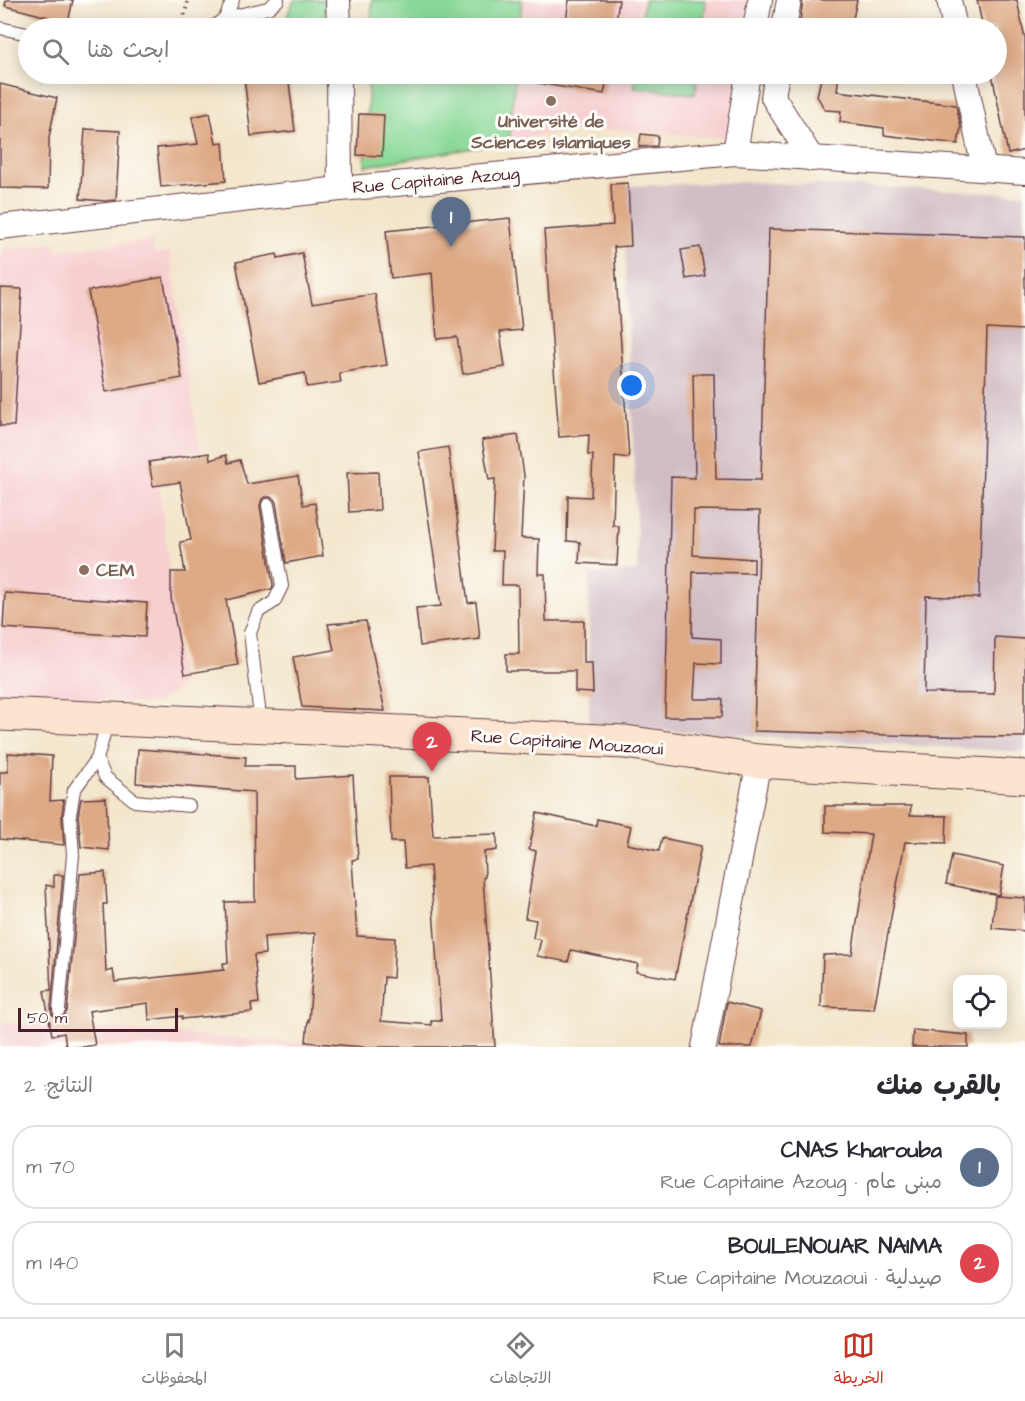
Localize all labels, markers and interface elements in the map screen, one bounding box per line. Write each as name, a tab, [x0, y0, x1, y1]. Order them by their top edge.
search box	[18, 18, 1007, 84]
icon: search	[39, 35, 72, 68]
text: ابحث هنا	[87, 35, 169, 66]
marker: Université de Sciences Islamiques	[544, 94, 558, 108]
place label: Université de Sciences Islamiques	[470, 109, 631, 155]
street label: Rue Capitaine Azoug	[351, 161, 521, 201]
pin: 1	[432, 198, 470, 247]
your location	[617, 371, 646, 400]
place label: CEM	[96, 558, 134, 583]
marker: CEM	[77, 563, 91, 577]
pin: 2	[412, 722, 452, 772]
street label: Rue Capitaine Mouzaoui	[470, 723, 664, 762]
map controls	[953, 975, 1007, 1029]
button: locate	[953, 975, 1007, 1029]
scale bar	[18, 1005, 178, 1032]
text: 50 m	[27, 1007, 67, 1029]
text: بالقرب منك	[877, 1068, 1001, 1104]
text: النتائج: 2	[24, 1072, 93, 1100]
text: CNAS kharouba	[781, 1135, 942, 1166]
text: 70 m	[26, 1153, 75, 1181]
text: 1	[978, 1153, 981, 1181]
text: مبنى عام · Rue Capitaine Azoug	[660, 1168, 942, 1196]
text: BOULENOUAR NAIMA	[728, 1231, 942, 1262]
text: 140 m	[26, 1249, 78, 1277]
text: 2	[974, 1249, 985, 1277]
text: صيدلية · Rue Capitaine Mouzaoui	[653, 1264, 942, 1292]
tab: المحفوظات	[141, 1329, 207, 1392]
tab: الاتجاهات	[490, 1329, 551, 1392]
tab: الخريطة	[834, 1329, 884, 1392]

